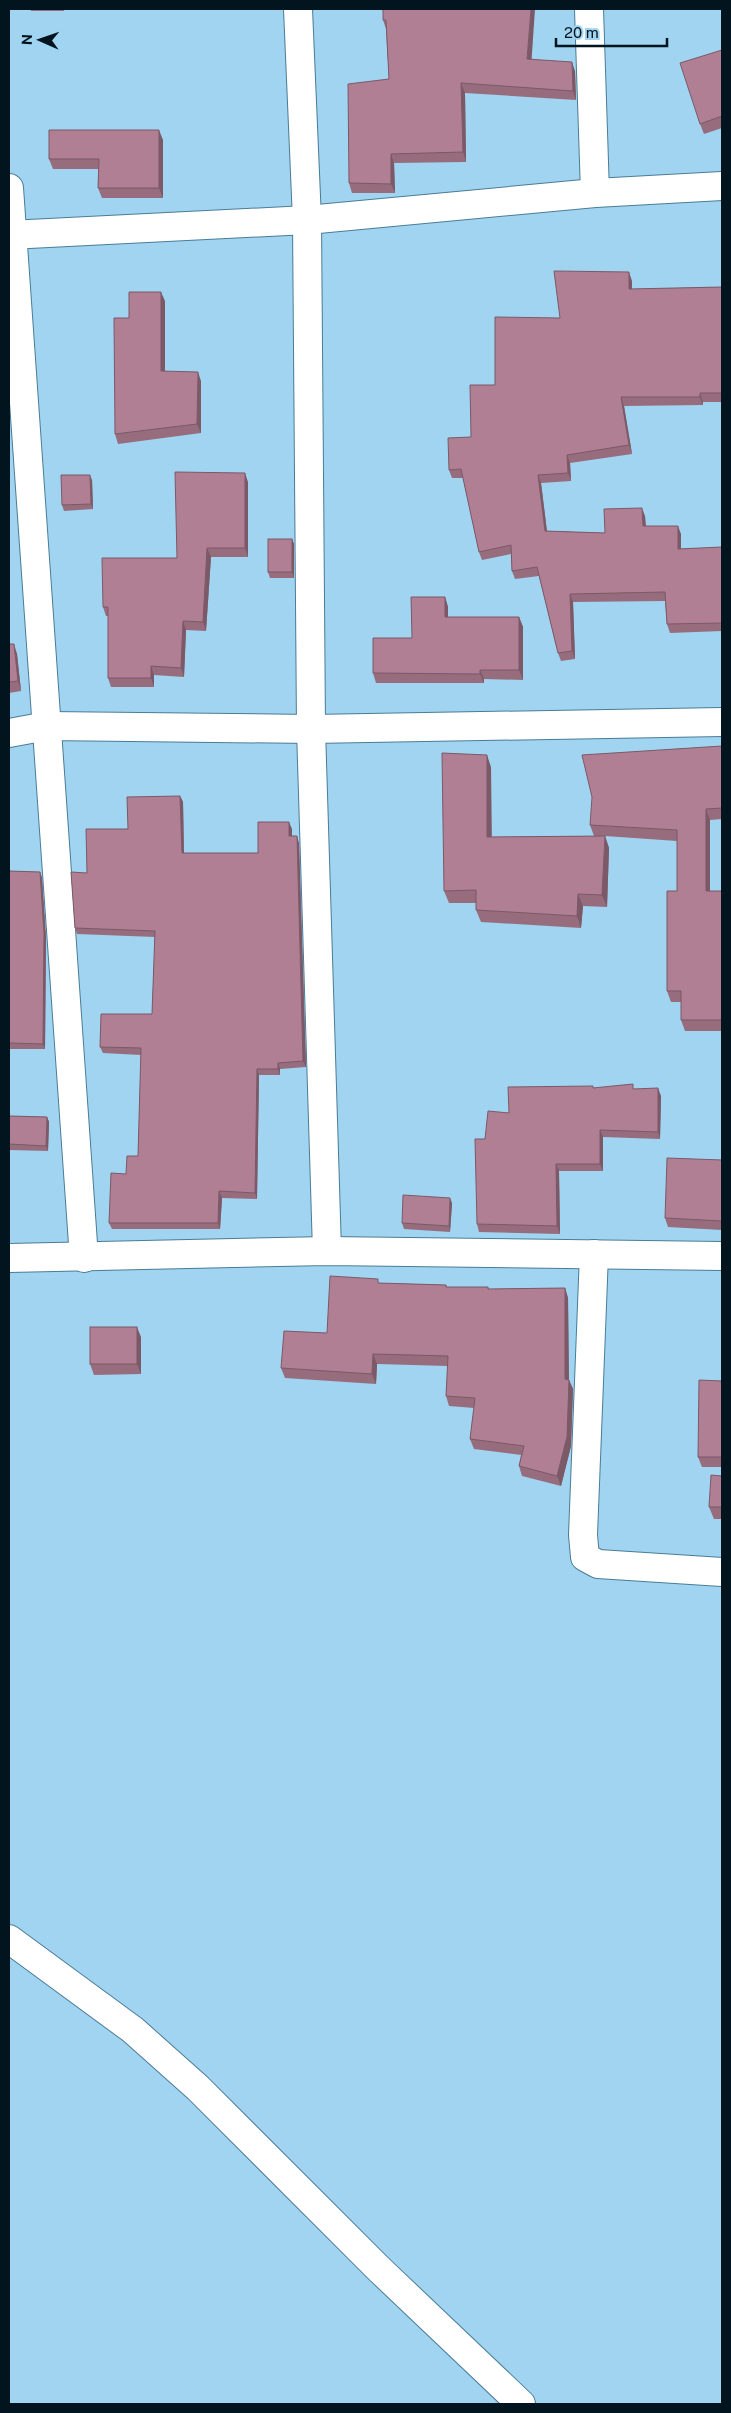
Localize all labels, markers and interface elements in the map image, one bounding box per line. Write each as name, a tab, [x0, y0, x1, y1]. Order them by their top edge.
north arrow	[15, 15, 65, 65]
scale bar	[556, 15, 667, 47]
text: 20 m	[564, 24, 599, 41]
text: N	[19, 34, 35, 45]

